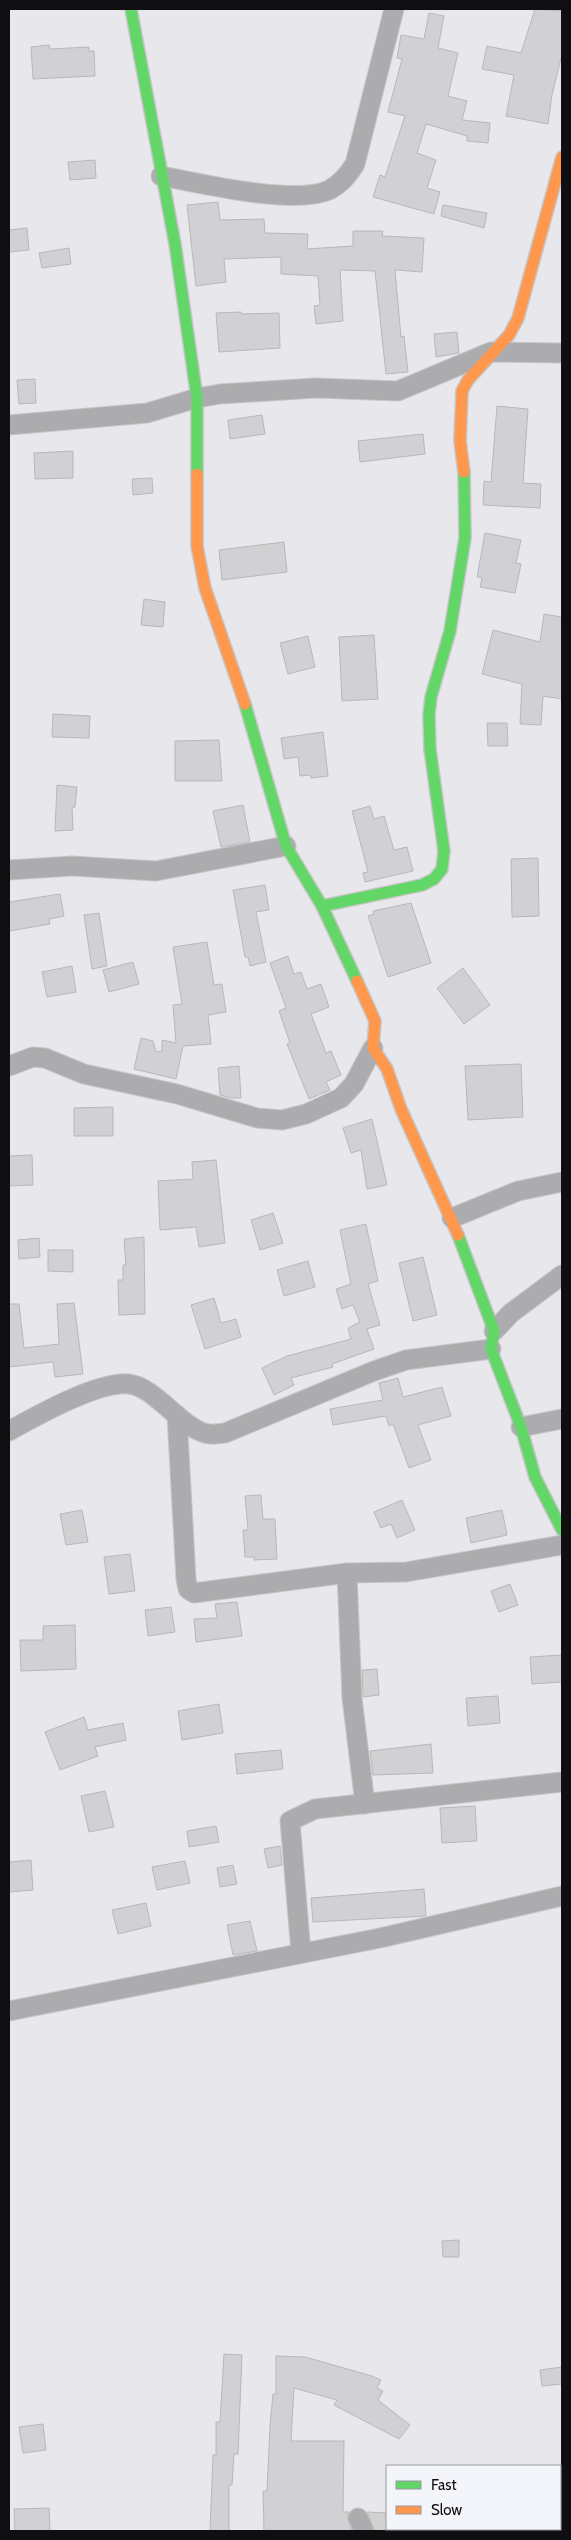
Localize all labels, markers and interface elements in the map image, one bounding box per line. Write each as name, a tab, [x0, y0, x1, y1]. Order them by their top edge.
legend	[386, 2465, 561, 2530]
text: Fast	[431, 2476, 456, 2494]
text: Slow	[431, 2501, 462, 2519]

